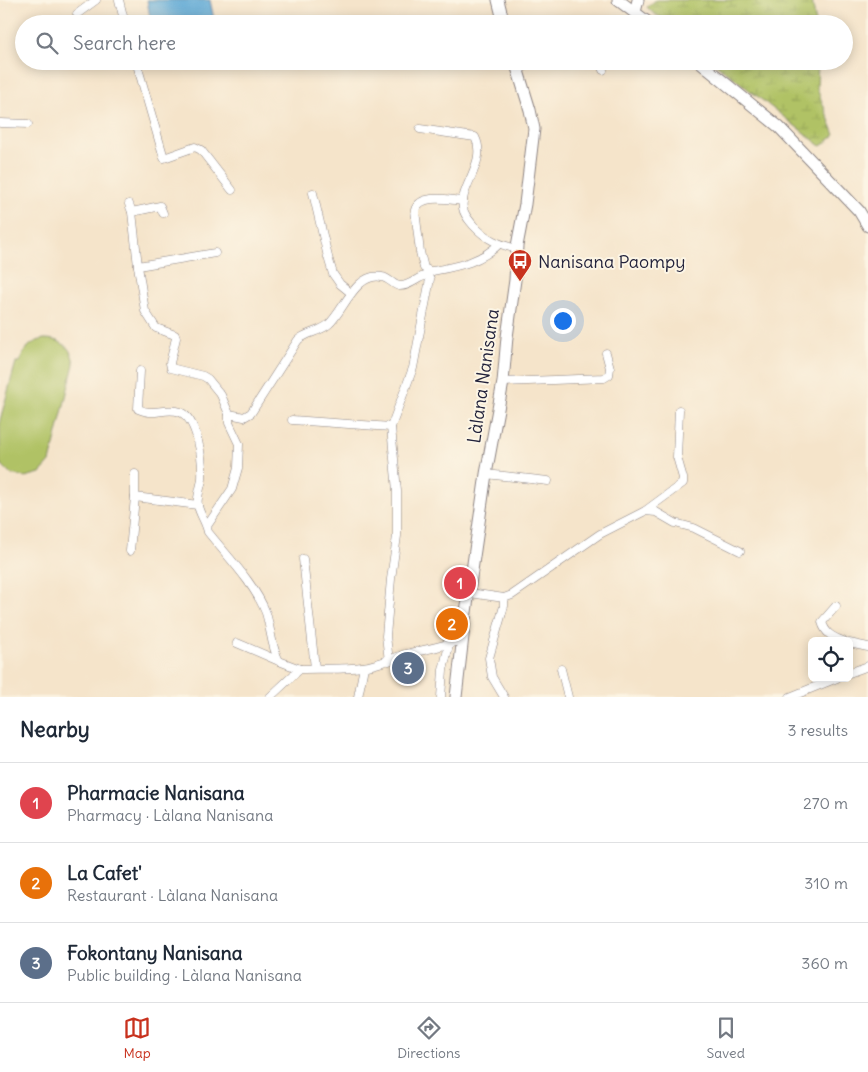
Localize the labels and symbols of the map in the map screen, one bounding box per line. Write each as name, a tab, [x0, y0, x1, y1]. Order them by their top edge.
bus stop icon: Nanisana Paompy	[507, 248, 533, 282]
place label: Nanisana Paompy	[538, 250, 685, 273]
street label: Làlana Nanisana	[462, 307, 504, 445]
your location	[550, 308, 576, 334]
pin: 1	[444, 564, 476, 602]
pin: 2	[436, 605, 468, 643]
pin: 3	[392, 649, 424, 687]

